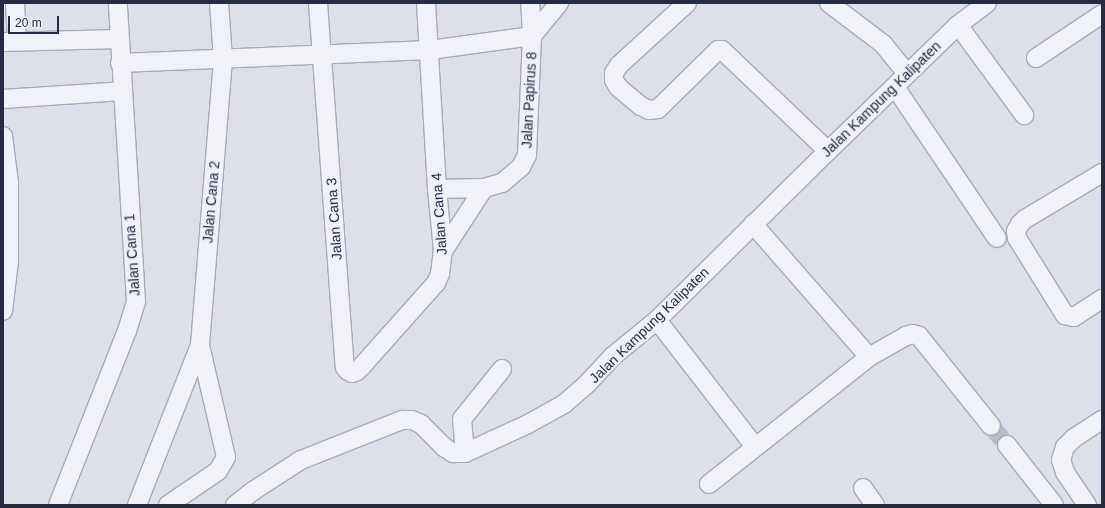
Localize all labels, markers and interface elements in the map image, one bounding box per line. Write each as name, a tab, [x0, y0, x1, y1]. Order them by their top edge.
scale bar	[10, 8, 61, 34]
text: 20 m	[15, 16, 42, 30]
street label: Jalan Kampung Kalipaten	[818, 38, 944, 160]
street label: Jalan Papirus 8	[518, 51, 540, 149]
street label: Jalan Cana 2	[199, 160, 223, 244]
street label: Jalan Cana 4	[428, 172, 450, 256]
street label: Jalan Cana 3	[323, 177, 345, 261]
street label: Jalan Cana 1	[121, 213, 143, 297]
street label: Jalan Kampung Kalipaten	[586, 264, 712, 386]

